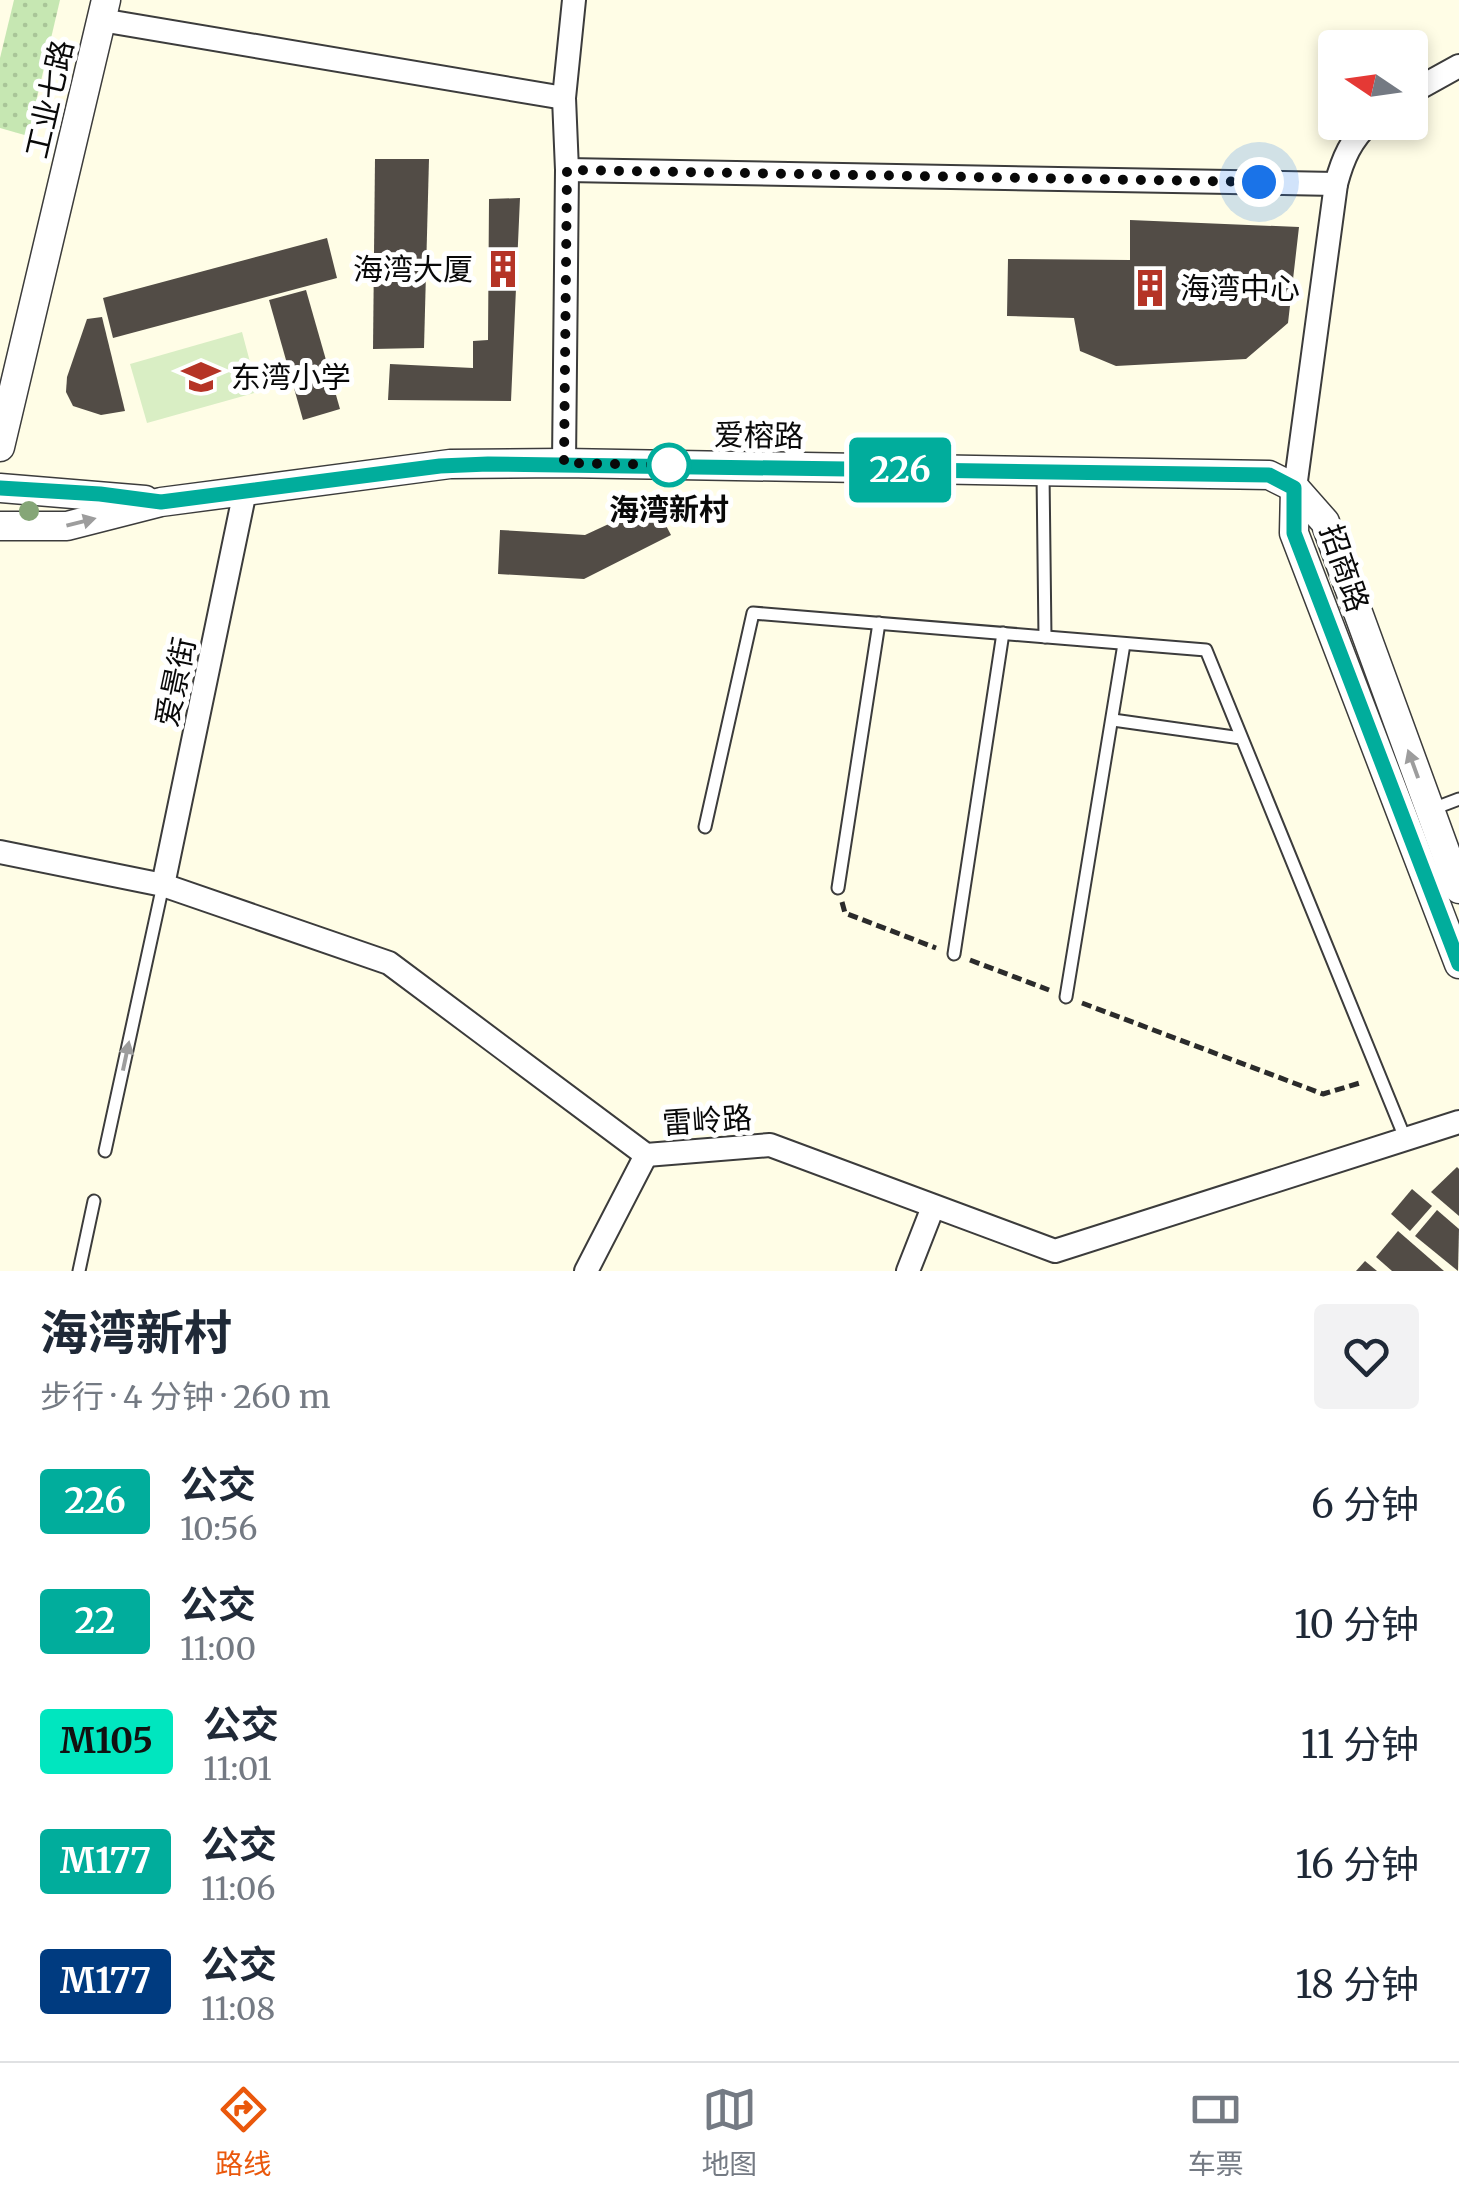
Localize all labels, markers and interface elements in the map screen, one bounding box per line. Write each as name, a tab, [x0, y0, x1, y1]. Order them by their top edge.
north arrow	[1318, 30, 1428, 140]
map controls	[1318, 30, 1428, 140]
street label: 工业七路	[17, 36, 81, 162]
your location	[1234, 157, 1284, 207]
building icon: 海湾大厦	[482, 248, 524, 290]
place label: 海湾大厦	[353, 250, 473, 288]
building icon: 海湾中心	[1129, 267, 1171, 309]
place label: 海湾中心	[1180, 269, 1300, 307]
school or university icon: 东湾小学	[180, 356, 222, 398]
place label: 东湾小学	[231, 358, 351, 396]
street label: 爱榕路	[714, 415, 804, 455]
line badge: 226	[842, 438, 958, 502]
marker: 海湾新村	[648, 444, 690, 486]
text: 226	[869, 448, 931, 492]
place label: 海湾新村	[609, 490, 729, 528]
one-way arrow	[66, 514, 97, 529]
street label: 招商路	[1312, 519, 1378, 617]
street label: 爱景街	[147, 634, 203, 730]
one-way arrow	[1405, 749, 1420, 779]
one-way arrow	[118, 1040, 134, 1071]
street label: 雷岭路	[661, 1098, 753, 1142]
text: 海湾新村	[40, 1303, 232, 1363]
button: heart	[1314, 1304, 1419, 1409]
text: 步行 · 4 分钟 · 260 m	[40, 1377, 330, 1417]
text: 公交	[180, 1461, 256, 1508]
text: 226	[64, 1479, 126, 1523]
text: 6 分钟	[1311, 1481, 1419, 1528]
text: 10:56	[180, 1509, 258, 1549]
text: 公交	[180, 1581, 256, 1628]
text: 22	[75, 1599, 115, 1643]
text: 10 分钟	[1294, 1601, 1419, 1648]
text: 11:00	[180, 1629, 256, 1669]
text: 公交	[203, 1701, 279, 1748]
text: M105	[60, 1719, 153, 1763]
text: 11 分钟	[1301, 1721, 1419, 1768]
text: 11:01	[203, 1749, 272, 1789]
text: 公交	[201, 1821, 277, 1868]
text: M177	[60, 1839, 151, 1883]
text: 16 分钟	[1295, 1841, 1419, 1888]
text: 11:06	[201, 1869, 276, 1909]
text: 公交	[201, 1941, 277, 1988]
text: M177	[60, 1959, 151, 2003]
text: 18 分钟	[1295, 1961, 1419, 2008]
text: 11:08	[201, 1989, 275, 2029]
tab: 路线	[215, 2082, 271, 2182]
tab: 地图	[701, 2082, 758, 2182]
tab: 车票	[1188, 2082, 1244, 2182]

